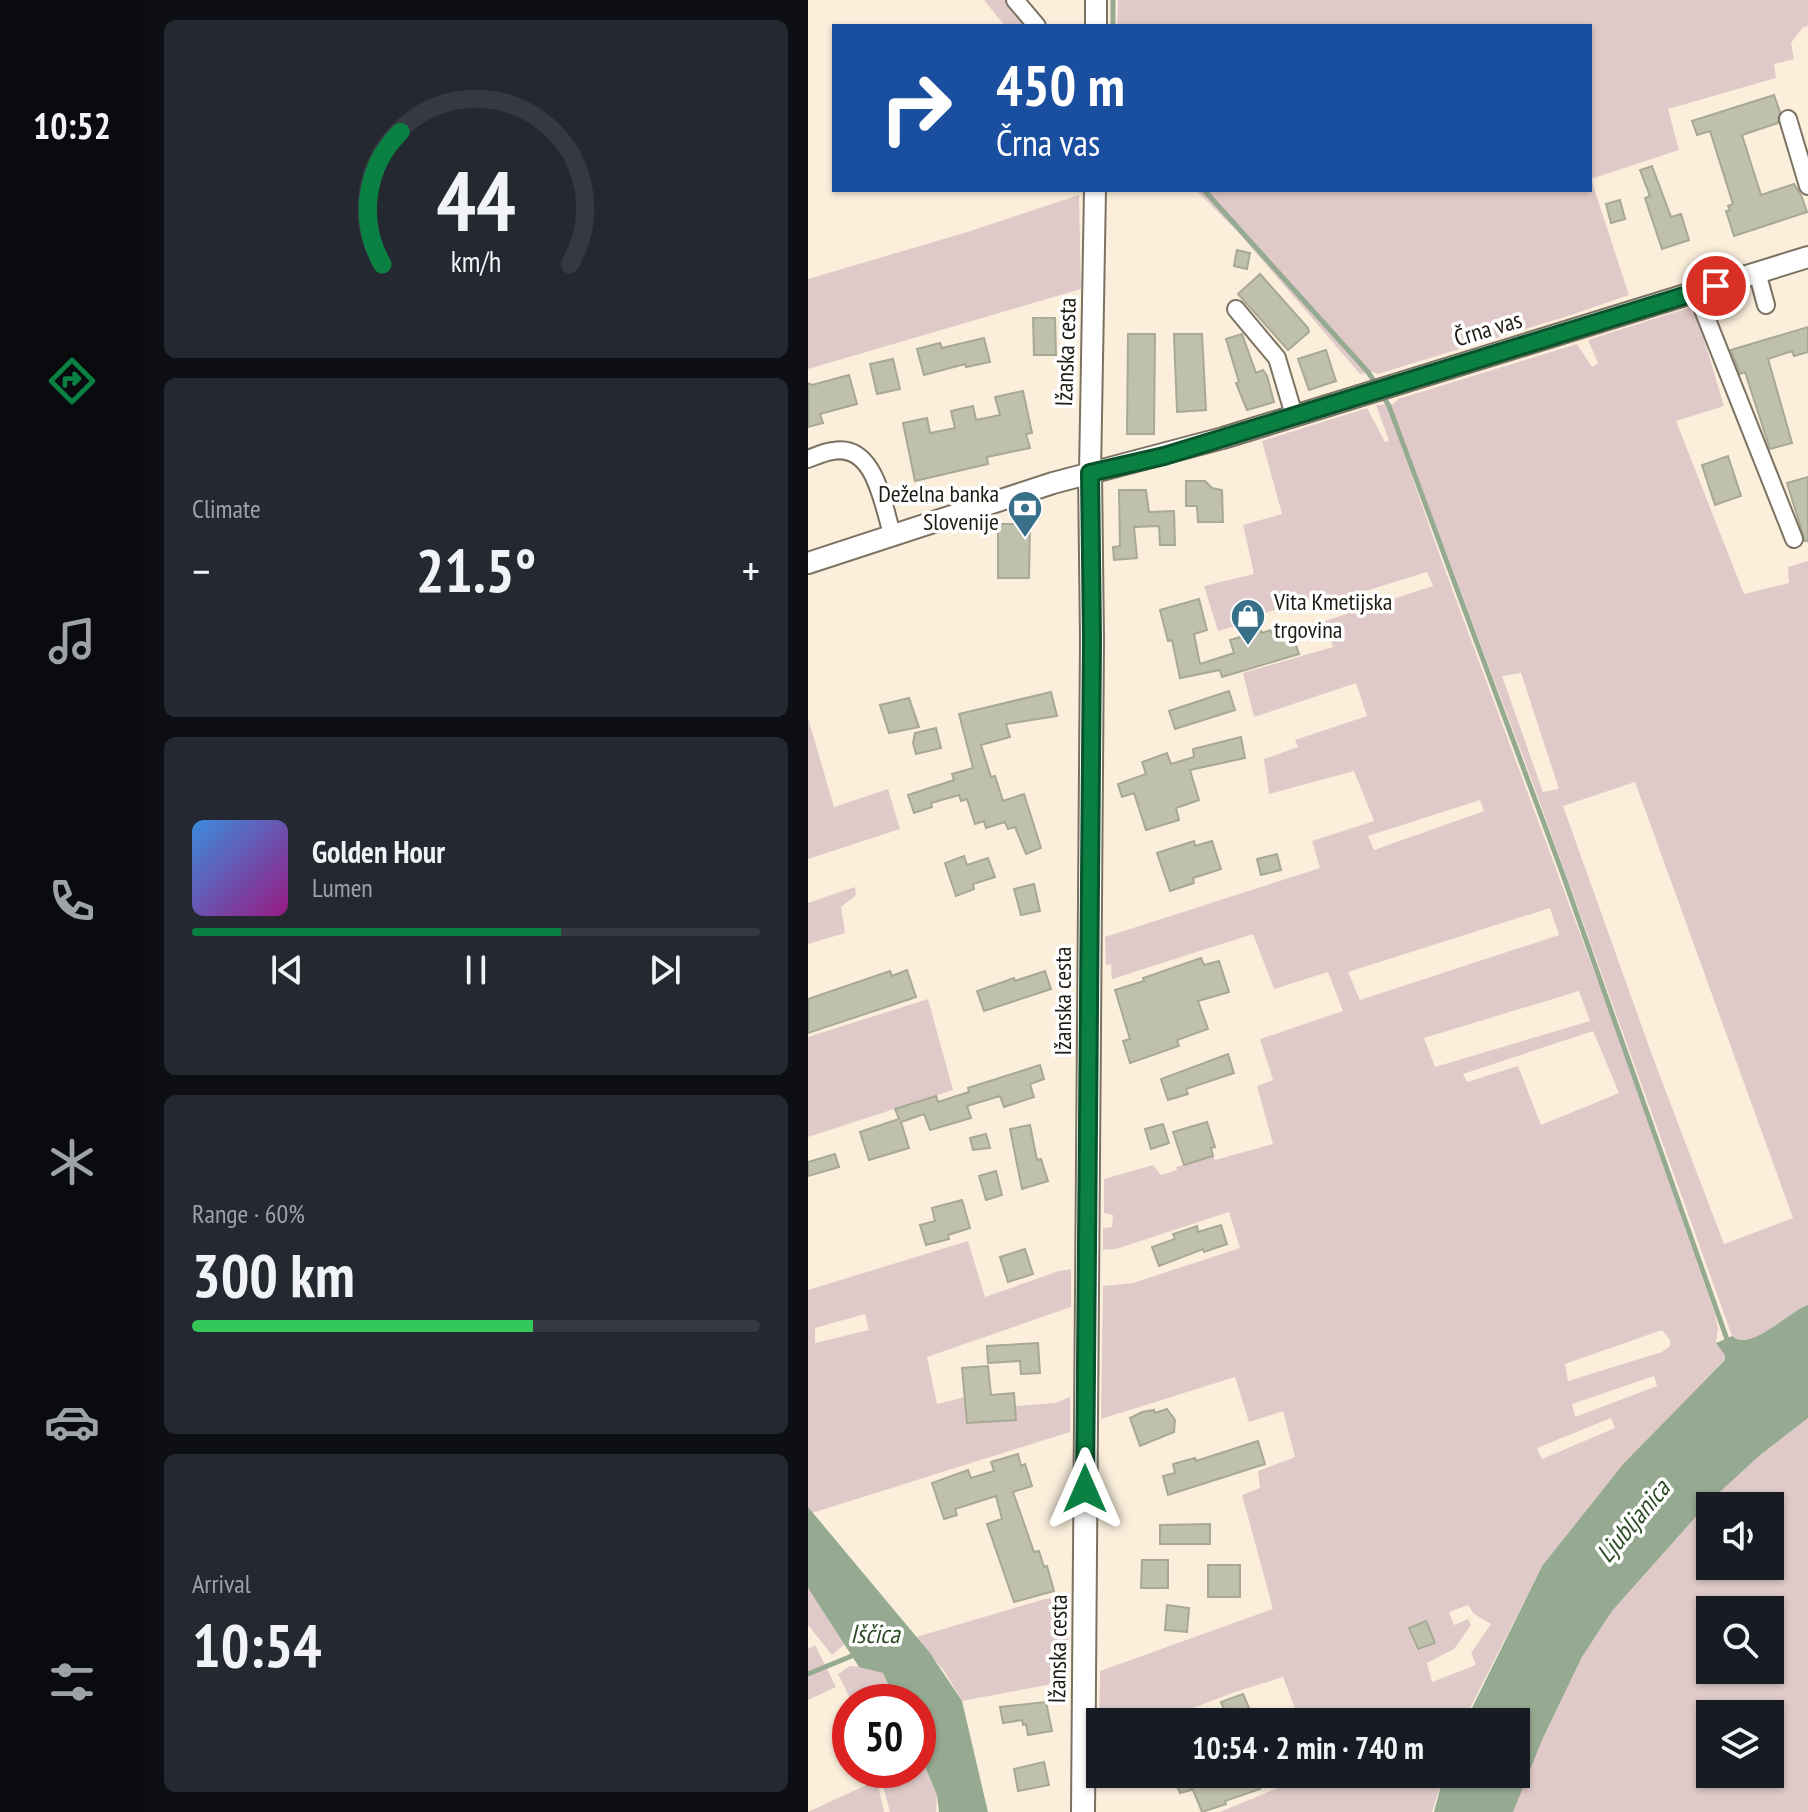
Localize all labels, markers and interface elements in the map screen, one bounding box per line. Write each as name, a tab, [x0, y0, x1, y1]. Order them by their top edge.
text: 450 m	[996, 49, 1125, 121]
icon: right	[864, 56, 968, 160]
text: 10:52	[33, 102, 111, 149]
text: Črna vas	[996, 119, 1100, 166]
text: 44	[436, 146, 516, 254]
text: km/h	[451, 243, 501, 280]
pin	[1682, 252, 1750, 320]
icon: arrive	[1694, 264, 1738, 308]
street label: Ižanska cesta	[1048, 297, 1083, 407]
street label: Črna vas	[1450, 304, 1526, 353]
icon: directions	[44, 353, 100, 409]
place label: Deželna banka Slovenije	[878, 478, 999, 537]
bank icon: Deželna banka Slovenije	[1006, 489, 1044, 539]
text: Climate	[192, 492, 261, 525]
text: 21.5°	[416, 531, 536, 609]
text: −	[192, 542, 210, 599]
text: +	[742, 542, 760, 599]
place label: Vita Kmetijska trgovina	[1273, 586, 1392, 645]
shop icon: Vita Kmetijska trgovina	[1229, 597, 1267, 647]
icon: music	[44, 613, 100, 669]
text: Golden Hour	[312, 832, 445, 871]
text: Lumen	[312, 871, 373, 904]
icon: phone	[44, 873, 100, 929]
street label: Ižanska cesta	[1047, 947, 1078, 1055]
icon: previous	[265, 948, 309, 992]
icon: pause	[454, 948, 498, 992]
icon: next	[643, 948, 687, 992]
icon: climate	[44, 1134, 100, 1190]
text: Range · 60%	[192, 1197, 305, 1230]
text: 300 km	[192, 1236, 355, 1314]
icon: car	[44, 1394, 100, 1450]
position arrow	[1043, 1447, 1127, 1531]
water label: Ljubljanica	[1589, 1471, 1678, 1569]
map controls	[1696, 1492, 1784, 1788]
button: sound	[1696, 1492, 1784, 1580]
text: Arrival	[192, 1567, 251, 1600]
street label: Ižanska cesta	[1041, 1594, 1074, 1704]
button: search	[1696, 1596, 1784, 1684]
text: 10:54	[192, 1606, 322, 1684]
water label: Iščica	[850, 1617, 901, 1650]
icon: filters	[44, 1654, 100, 1710]
speed limit sign: 50	[832, 1684, 936, 1788]
button: layers	[1696, 1700, 1784, 1788]
text: 10:54 · 2 min · 740 m	[1192, 1728, 1424, 1767]

